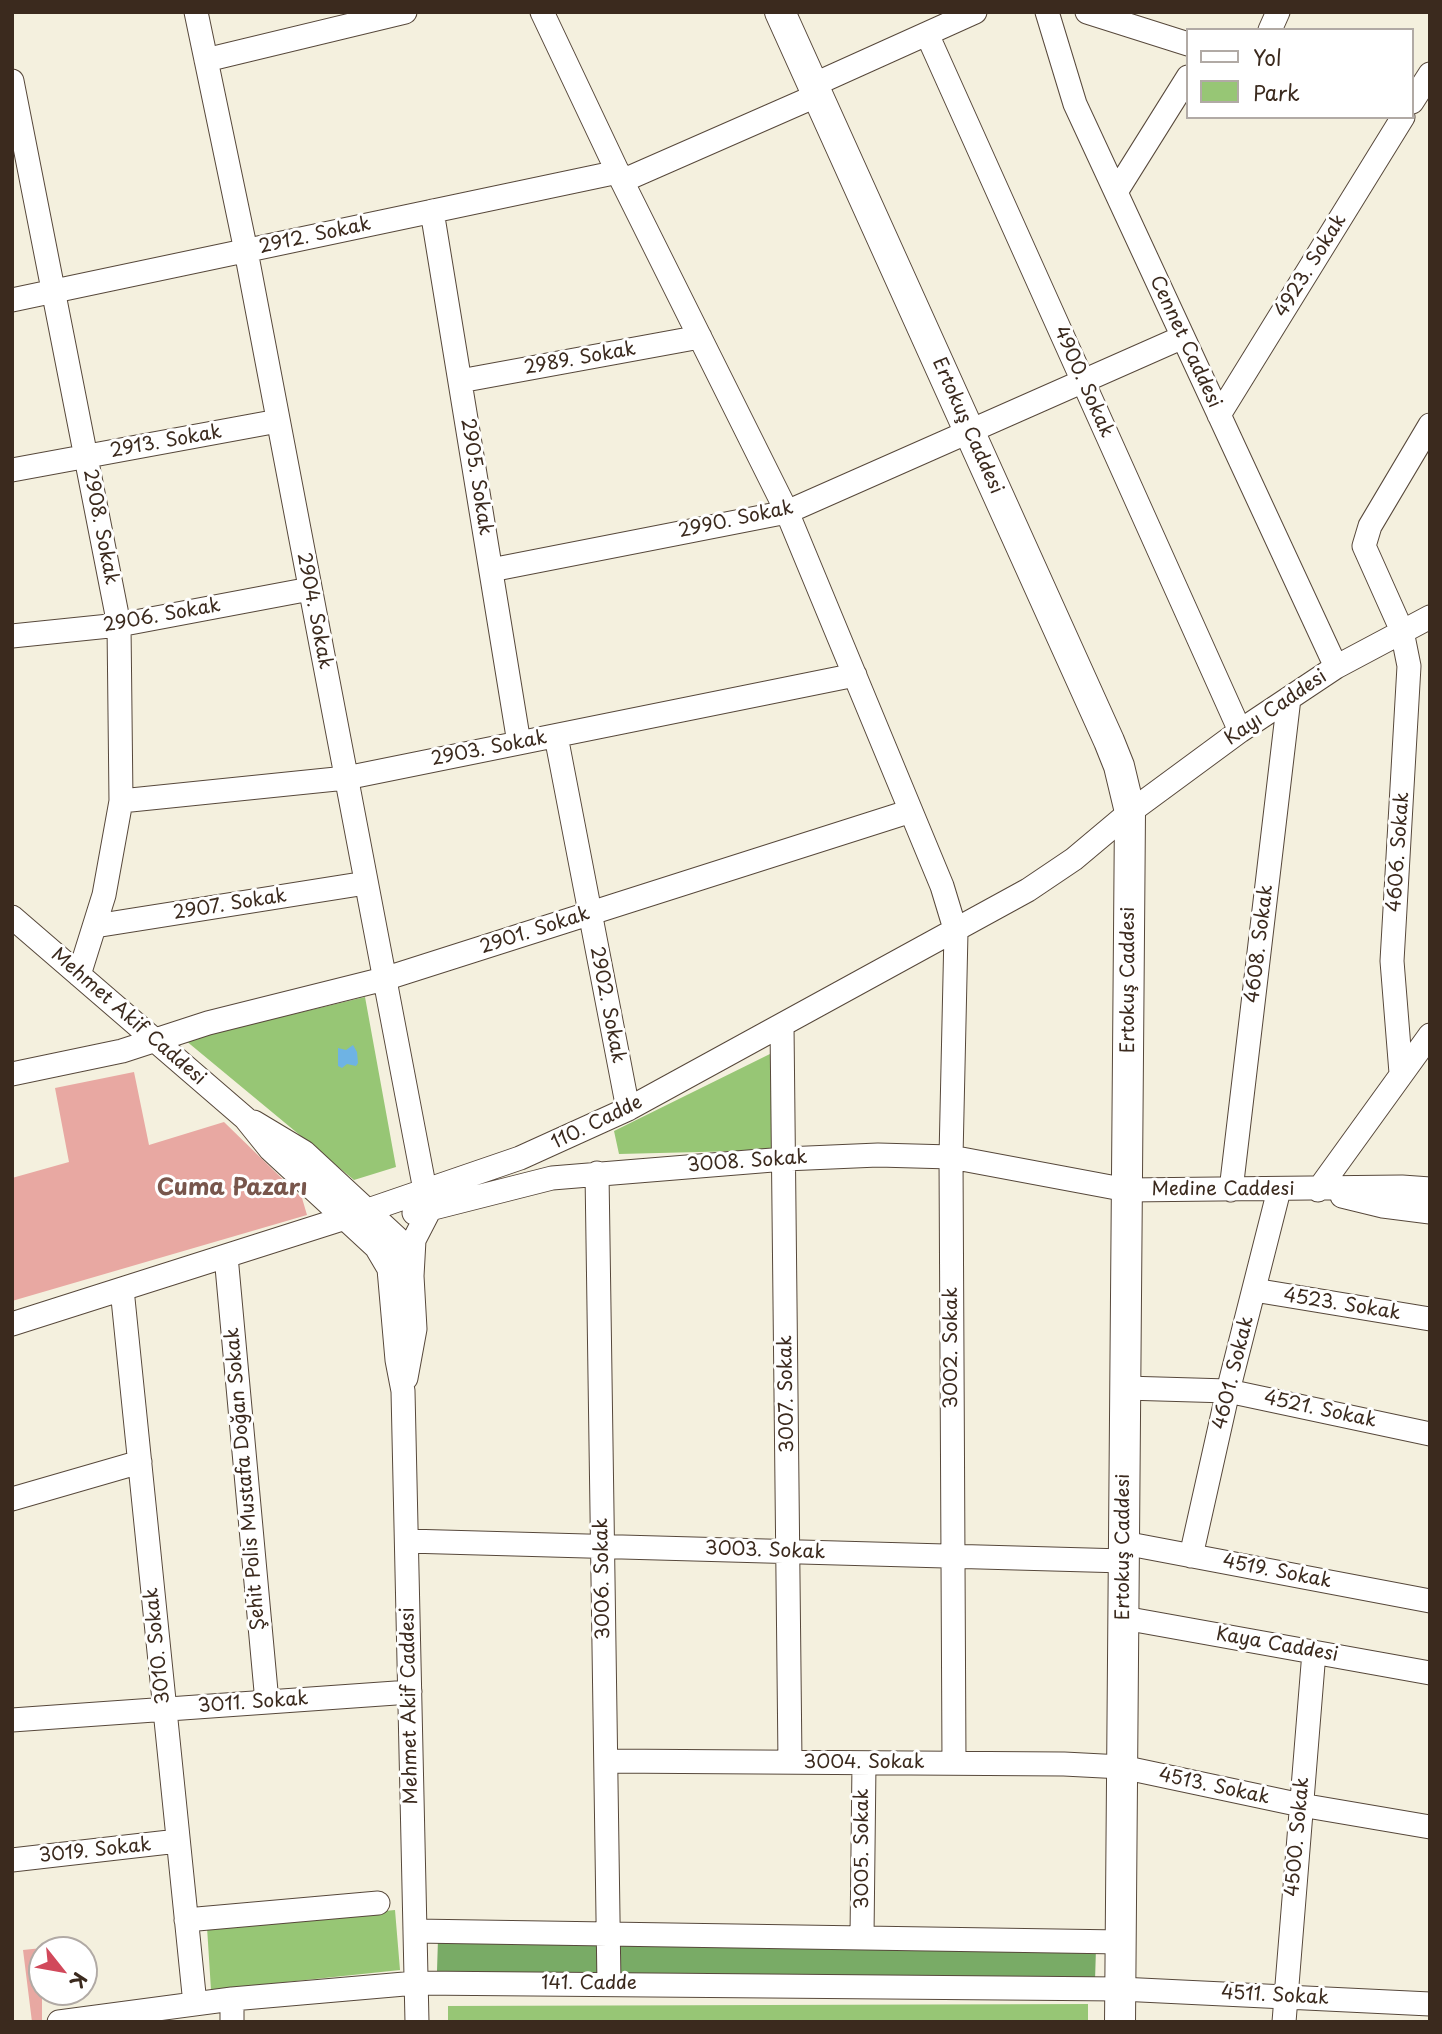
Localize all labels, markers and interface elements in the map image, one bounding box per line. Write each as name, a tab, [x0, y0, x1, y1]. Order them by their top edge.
legend	[1186, 28, 1414, 119]
text: Yol	[1253, 41, 1282, 73]
text: Park	[1253, 76, 1300, 108]
street label: 4923. Sokak	[1270, 210, 1352, 322]
street label: 2912. Sokak	[257, 213, 373, 259]
street label: Cennet Caddesi	[1144, 272, 1226, 412]
street label: 4900. Sokak	[1048, 323, 1118, 441]
street label: 2989. Sokak	[522, 338, 638, 380]
street label: Ertokuş Caddesi	[927, 354, 1007, 498]
street label: 2905. Sokak	[456, 417, 496, 537]
street label: 2913. Sokak	[108, 421, 224, 463]
street label: 2908. Sokak	[78, 467, 122, 587]
street label: 2990. Sokak	[677, 497, 795, 543]
street label: 2904. Sokak	[292, 551, 336, 671]
street label: 2906. Sokak	[102, 594, 222, 638]
street label: Kayı Caddesi	[1221, 665, 1331, 751]
street label: 2903. Sokak	[429, 727, 549, 771]
street label: 4606. Sokak	[1383, 791, 1415, 913]
street label: 4608. Sokak	[1241, 884, 1279, 1004]
street label: 2907. Sokak	[172, 885, 288, 925]
street label: 2901. Sokak	[477, 903, 593, 959]
street label: Ertokuş Caddesi	[1118, 907, 1140, 1053]
street label: Mehmet Akif Caddesi	[46, 944, 210, 1090]
street label: 2902. Sokak	[585, 945, 629, 1065]
street label: 110. Cadde	[548, 1091, 646, 1155]
street label: 3008. Sokak	[686, 1146, 808, 1178]
district label: Cuma Pazarı	[157, 1175, 307, 1203]
street label: Medine Caddesi	[1152, 1179, 1294, 1201]
street label: 4523. Sokak	[1282, 1285, 1402, 1325]
street label: 3002. Sokak	[941, 1287, 963, 1409]
street label: 4601. Sokak	[1209, 1314, 1259, 1432]
street label: Şehit Polis Mustafa Doğan Sokak	[221, 1327, 271, 1631]
street label: 3007. Sokak	[775, 1335, 799, 1453]
street label: 4521. Sokak	[1262, 1387, 1378, 1433]
street label: Ertokuş Caddesi	[1113, 1474, 1135, 1620]
street label: 3006. Sokak	[591, 1518, 615, 1640]
street label: 3003. Sokak	[704, 1538, 826, 1564]
street label: 4519. Sokak	[1221, 1550, 1333, 1594]
street label: 3010. Sokak	[141, 1587, 175, 1705]
street label: Mehmet Akif Caddesi	[397, 1607, 423, 1805]
street label: Kaya Caddesi	[1214, 1623, 1340, 1667]
street label: 3011. Sokak	[197, 1688, 309, 1718]
street label: 3004. Sokak	[803, 1752, 925, 1774]
street label: 4513. Sokak	[1156, 1764, 1272, 1810]
street label: 4500. Sokak	[1281, 1776, 1315, 1898]
street label: 3005. Sokak	[852, 1789, 874, 1909]
street label: 3019. Sokak	[38, 1834, 152, 1868]
north arrow	[28, 1936, 98, 2006]
text: K	[64, 1968, 95, 1994]
street label: 141. Cadde	[541, 1973, 637, 1995]
street label: 4511. Sokak	[1220, 1982, 1330, 2010]

